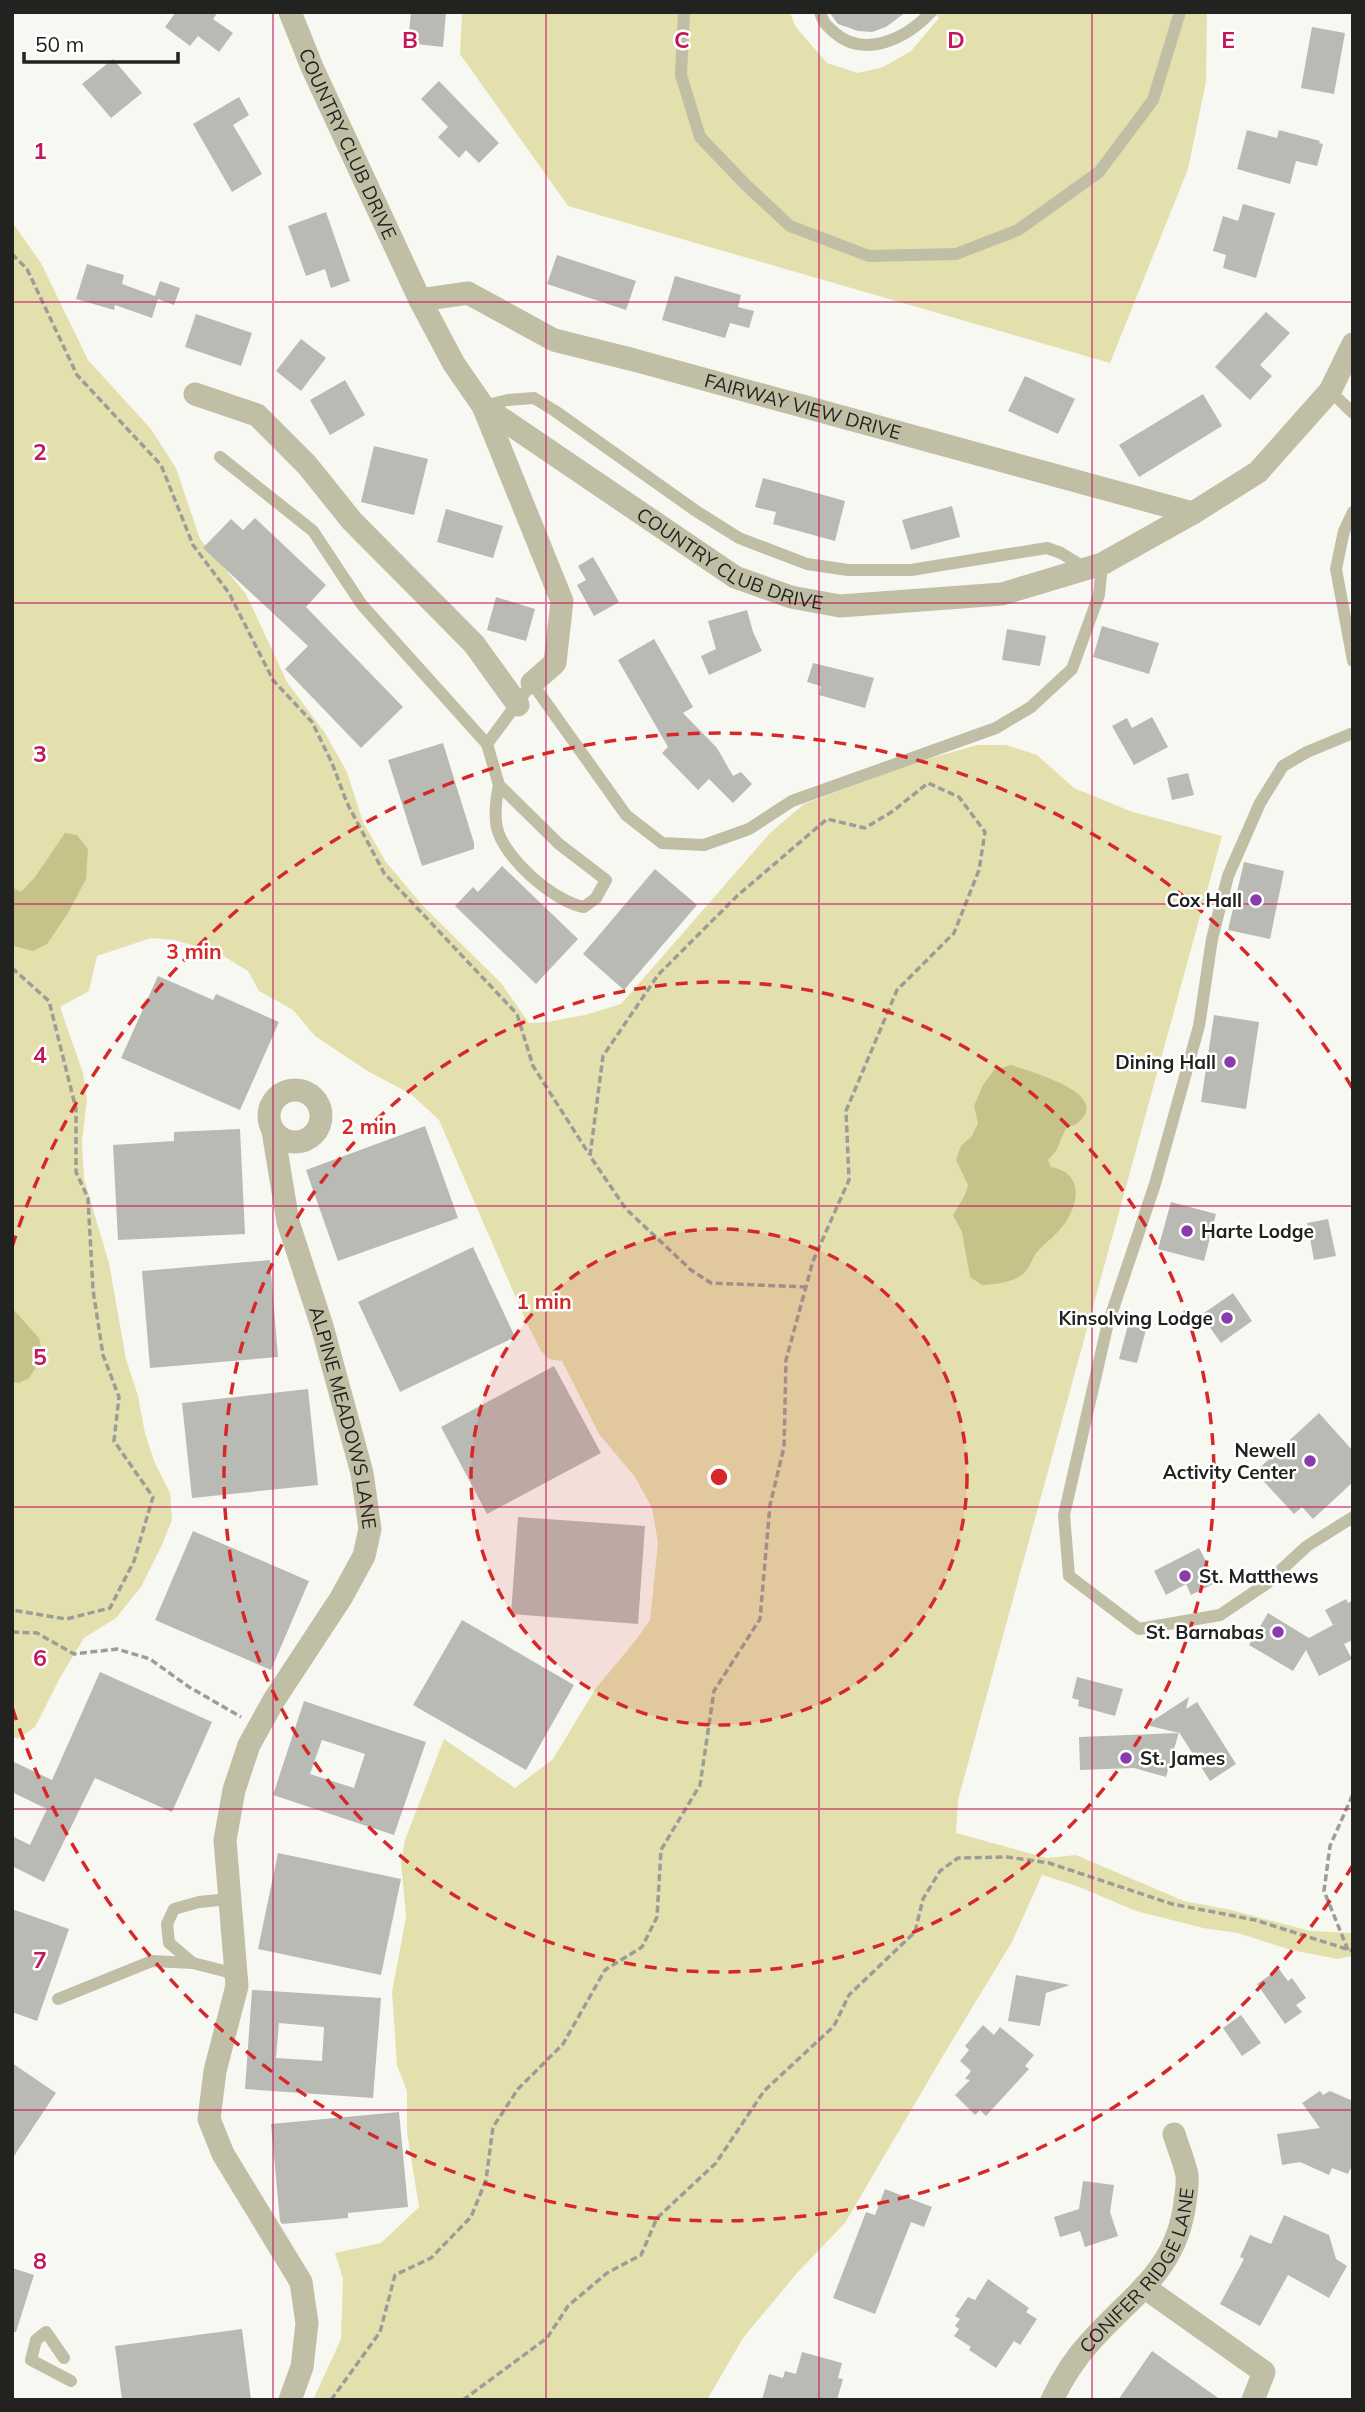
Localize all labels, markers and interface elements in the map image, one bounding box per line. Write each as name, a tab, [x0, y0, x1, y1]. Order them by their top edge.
scale bar	[24, 21, 178, 65]
text: B	[402, 25, 418, 54]
text: C	[674, 25, 690, 54]
text: D	[947, 25, 965, 54]
text: E	[1221, 25, 1235, 54]
text: 50 m	[35, 31, 84, 57]
street label: COUNTRY CLUB DRIVE	[294, 45, 402, 243]
text: 1	[33, 136, 47, 165]
street label: FAIRWAY VIEW DRIVE	[702, 368, 904, 445]
text: 2	[33, 437, 47, 466]
street label: COUNTRY CLUB DRIVE	[632, 502, 825, 615]
text: 3	[33, 739, 47, 768]
place label: Cox Hall	[1167, 888, 1242, 912]
marker: Cox Hall	[1248, 892, 1264, 908]
text: 3 min	[166, 938, 222, 964]
text: 4	[33, 1040, 47, 1069]
place label: Dining Hall	[1115, 1050, 1216, 1074]
marker: Dining Hall	[1222, 1054, 1238, 1070]
text: 2 min	[341, 1113, 397, 1139]
place label: Harte Lodge	[1201, 1219, 1314, 1243]
marker: Harte Lodge	[1179, 1223, 1195, 1239]
text: 1 min	[516, 1288, 572, 1314]
street label: ALPINE MEADOWS LANE	[304, 1303, 382, 1531]
place label: Kinsolving Lodge	[1059, 1306, 1213, 1330]
marker: Kinsolving Lodge	[1219, 1310, 1235, 1326]
text: 5	[33, 1342, 47, 1371]
place label: Newell Activity Center	[1163, 1438, 1297, 1484]
marker: Newell Activity Center	[1302, 1453, 1318, 1469]
centre of rings	[707, 1465, 731, 1489]
place label: St. Matthews	[1199, 1564, 1319, 1588]
marker: St. Matthews	[1177, 1568, 1193, 1584]
place label: St. Barnabas	[1146, 1620, 1264, 1644]
marker: St. Barnabas	[1270, 1624, 1286, 1640]
text: 6	[33, 1643, 47, 1672]
place label: St. James	[1140, 1746, 1225, 1770]
marker: St. James	[1118, 1750, 1134, 1766]
text: 7	[33, 1945, 47, 1974]
street label: CONIFER RIDGE LANE	[1074, 2186, 1199, 2358]
text: 8	[33, 2246, 47, 2275]

